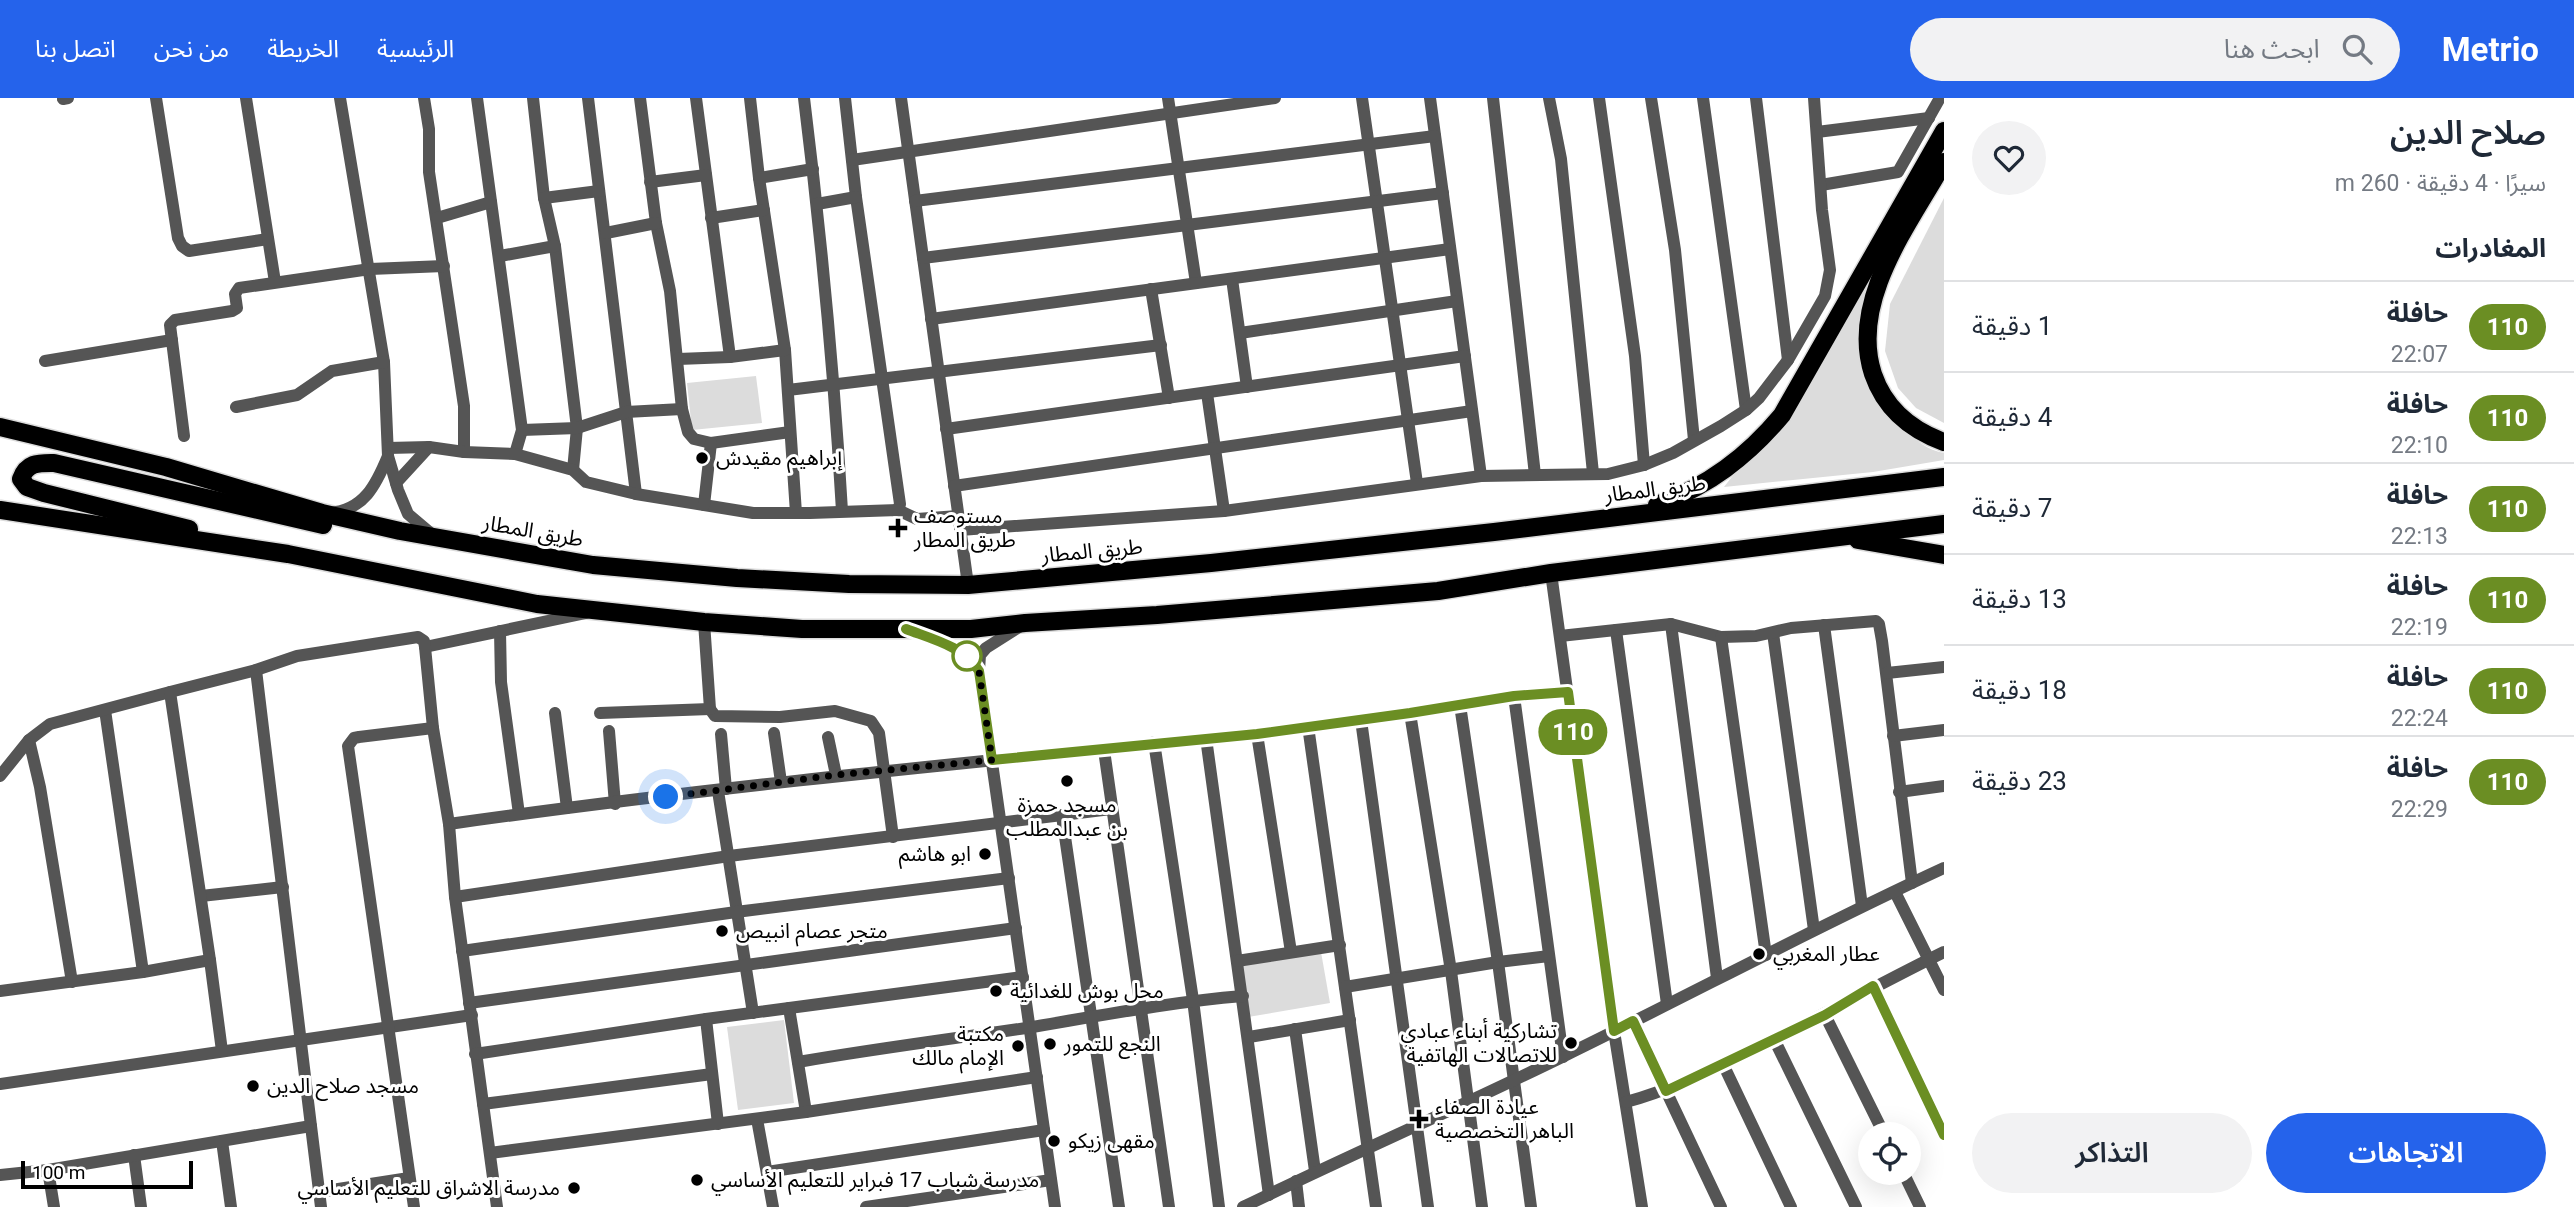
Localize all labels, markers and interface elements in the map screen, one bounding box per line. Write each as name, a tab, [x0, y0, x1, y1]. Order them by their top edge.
search box	[1910, 18, 2400, 81]
icon: search	[2338, 30, 2376, 68]
text: Metrio	[2442, 30, 2539, 69]
text: ابحث هنا	[2224, 34, 2320, 64]
text: اتصل بنا	[35, 35, 116, 63]
text: من نحن	[154, 35, 229, 63]
text: الخريطة	[267, 35, 339, 63]
text: الرئيسية	[377, 35, 454, 63]
text: صلاح الدين	[2390, 113, 2546, 152]
button: heart	[1972, 121, 2046, 195]
text: سيرًا · 4 دقيقة · 260 m	[2335, 170, 2546, 197]
text: المغادرات	[2435, 233, 2546, 263]
text: حافلة	[2387, 298, 2448, 328]
text: 1 دقيقة	[1972, 311, 2052, 341]
text: 110	[2487, 313, 2528, 341]
text: 22:07	[2391, 341, 2448, 368]
text: حافلة	[2387, 389, 2448, 419]
text: 4 دقيقة	[1972, 402, 2052, 432]
text: 110	[2487, 404, 2528, 432]
text: 22:10	[2391, 432, 2448, 459]
place label: إبراهيم مقيدش	[716, 446, 843, 473]
marker: إبراهيم مقيدش	[694, 450, 710, 466]
street label: طريق المطار	[1602, 471, 1707, 508]
text: حافلة	[2387, 480, 2448, 510]
text: 7 دقيقة	[1972, 493, 2052, 523]
text: 110	[2487, 495, 2528, 523]
place label: مستوصف طريق المطار	[913, 504, 1016, 553]
street label: طريق المطار	[480, 510, 585, 553]
marker: مستوصف طريق المطار	[888, 518, 908, 538]
text: 22:13	[2391, 523, 2448, 550]
street label: طريق المطار	[1039, 535, 1144, 568]
text: حافلة	[2387, 571, 2448, 601]
text: 13 دقيقة	[1972, 584, 2067, 614]
text: 110	[2487, 586, 2528, 614]
text: 22:19	[2391, 614, 2448, 641]
unlabelled marker	[952, 641, 982, 671]
text: حافلة	[2387, 662, 2448, 692]
text: 18 دقيقة	[1972, 675, 2067, 705]
text: 110	[2487, 677, 2528, 705]
text: 22:24	[2391, 705, 2448, 732]
line badge: 110	[1533, 709, 1613, 755]
text: 110	[1552, 718, 1594, 746]
text: حافلة	[2387, 753, 2448, 783]
text: 23 دقيقة	[1972, 766, 2067, 796]
text: 110	[2487, 768, 2528, 796]
marker: مسجد حمزة بن عبدالمطلب	[1059, 773, 1075, 789]
your location	[648, 779, 683, 814]
place label: مسجد حمزة بن عبدالمطلب	[1006, 793, 1128, 841]
text: 22:29	[2391, 796, 2448, 823]
place label: ابو هاشم	[899, 842, 971, 869]
marker: ابو هاشم	[977, 846, 993, 862]
place label: متجر عصام انبيص	[736, 919, 888, 947]
marker: متجر عصام انبيص	[714, 923, 730, 939]
place label: عطار المغربي	[1773, 942, 1880, 970]
marker: عطار المغربي	[1751, 946, 1767, 962]
place label: محل بوش للغدائية	[1010, 979, 1164, 1003]
marker: محل بوش للغدائية	[988, 983, 1004, 999]
place label: تشاركية أبناء عبادي للاتصالات الهاتفية	[1400, 1018, 1557, 1067]
place label: مكتبة الإمام مالك	[912, 1022, 1004, 1074]
place label: النجع للتمور	[1063, 1032, 1161, 1059]
marker: تشاركية أبناء عبادي للاتصالات الهاتفية	[1563, 1035, 1579, 1051]
marker: النجع للتمور	[1042, 1036, 1058, 1052]
marker: مكتبة الإمام مالك	[1010, 1038, 1026, 1054]
place label: مسجد صلاح الدين	[267, 1074, 419, 1101]
marker: مسجد صلاح الدين	[245, 1078, 261, 1094]
place label: عيادة الصفاء الباهر التخصصية	[1435, 1095, 1574, 1143]
marker: عيادة الصفاء الباهر التخصصية	[1409, 1109, 1429, 1129]
button: التذاكر	[1972, 1113, 2252, 1193]
button: الاتجاهات	[2266, 1113, 2546, 1193]
map controls	[1858, 1122, 1921, 1185]
button: locate	[1858, 1122, 1921, 1185]
place label: مقهى زيكو	[1068, 1129, 1155, 1153]
marker: مقهى زيكو	[1046, 1133, 1062, 1149]
scale bar	[21, 1158, 192, 1190]
text: 100 m	[32, 1161, 85, 1184]
place label: مدرسة شباب 17 فبراير للتعليم الأساسي	[711, 1168, 1039, 1196]
marker: مدرسة شباب 17 فبراير للتعليم الأساسي	[689, 1172, 705, 1188]
place label: مدرسة الاشراق للتعليم الأساسي	[298, 1176, 560, 1204]
marker: مدرسة الاشراق للتعليم الأساسي	[566, 1180, 582, 1196]

